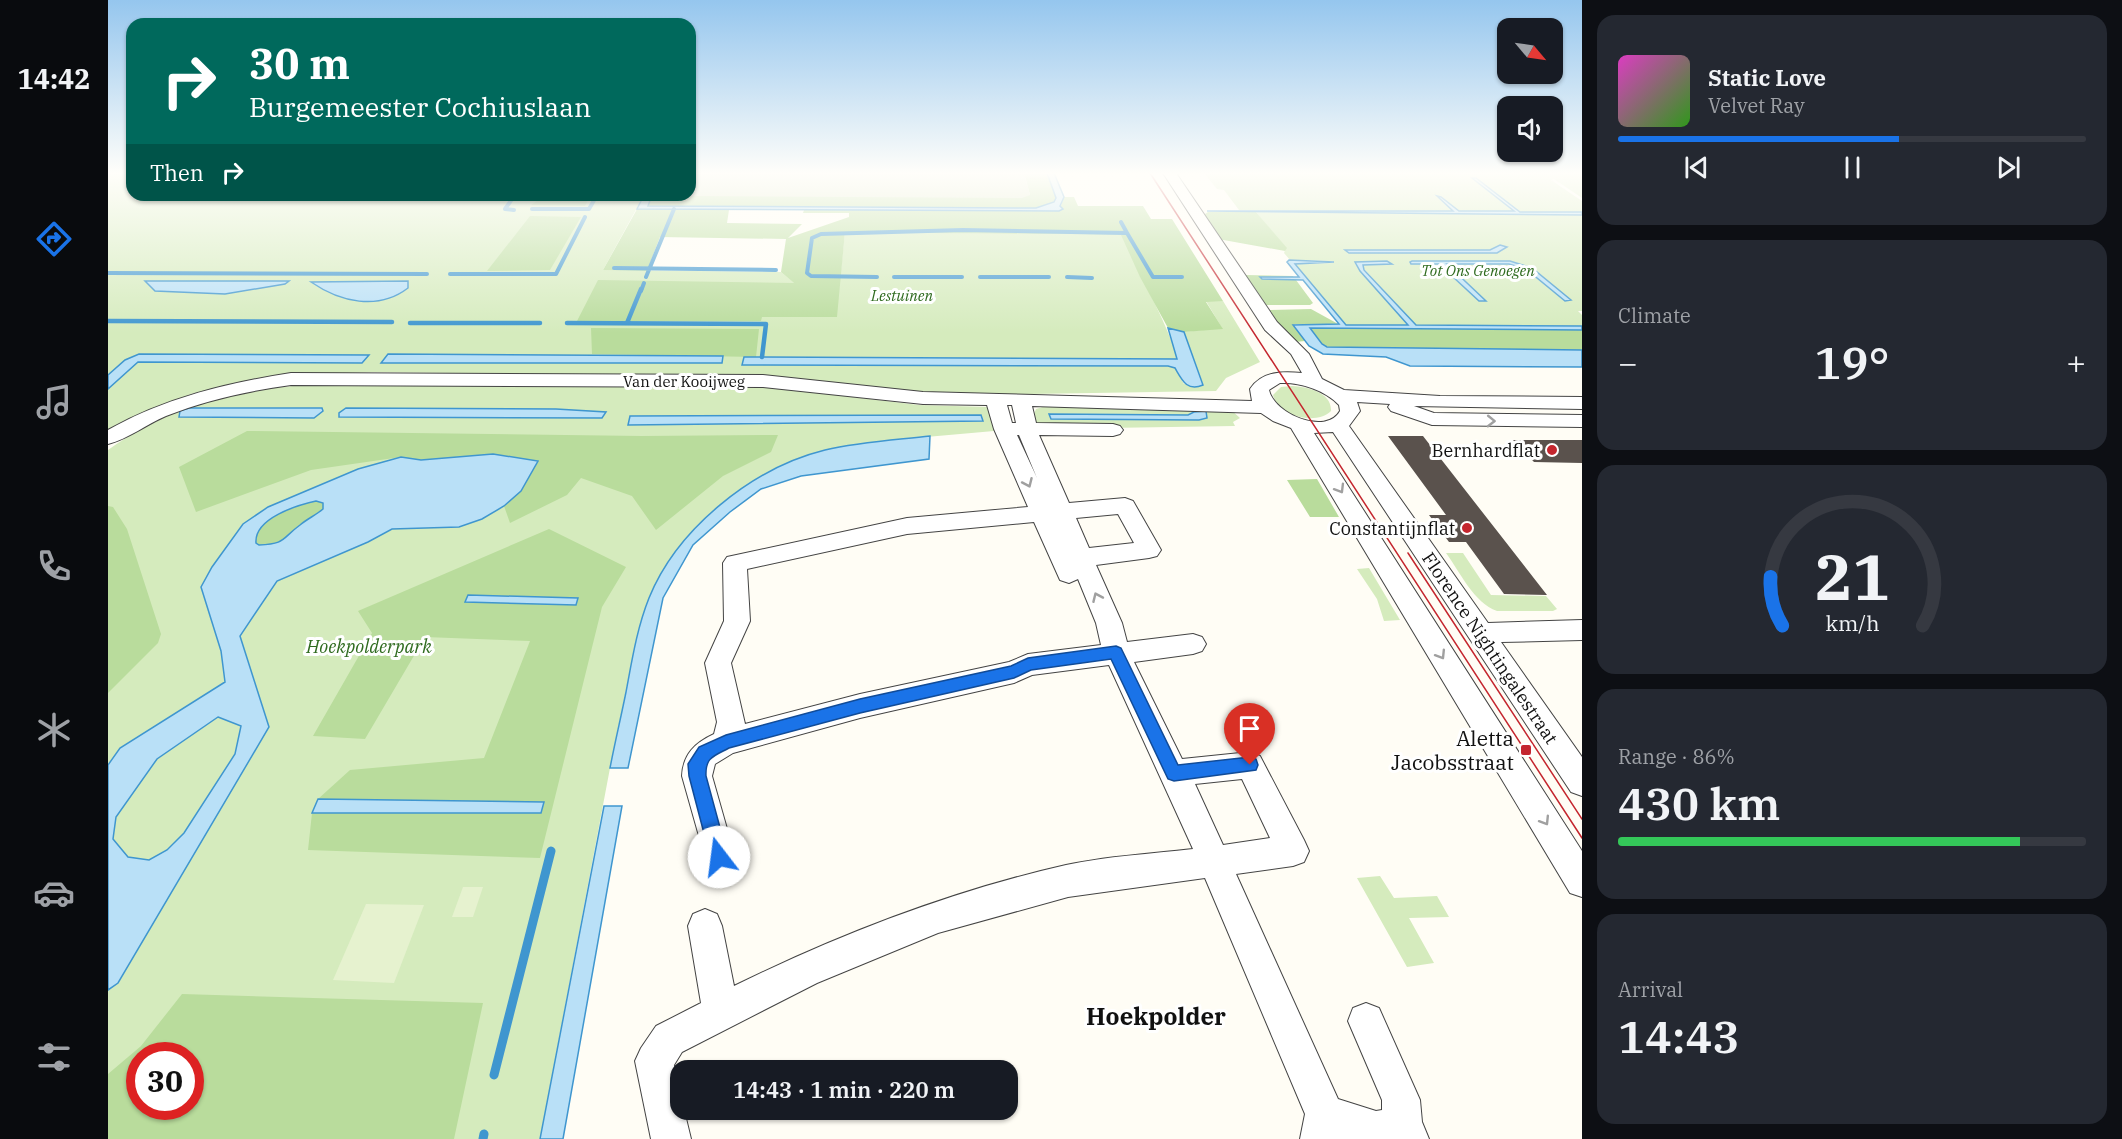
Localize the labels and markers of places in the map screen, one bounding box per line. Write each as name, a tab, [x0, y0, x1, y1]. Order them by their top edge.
place label: Bernhardflat	[1431, 439, 1540, 462]
marker: Bernhardflat	[1545, 443, 1559, 457]
place label: Constantijnflat	[1329, 517, 1455, 540]
marker: Constantijnflat	[1460, 521, 1474, 535]
pin	[1224, 703, 1275, 765]
place label: Aletta Jacobsstraat	[1391, 724, 1514, 776]
marker: Aletta Jacobsstraat	[1519, 743, 1533, 757]

